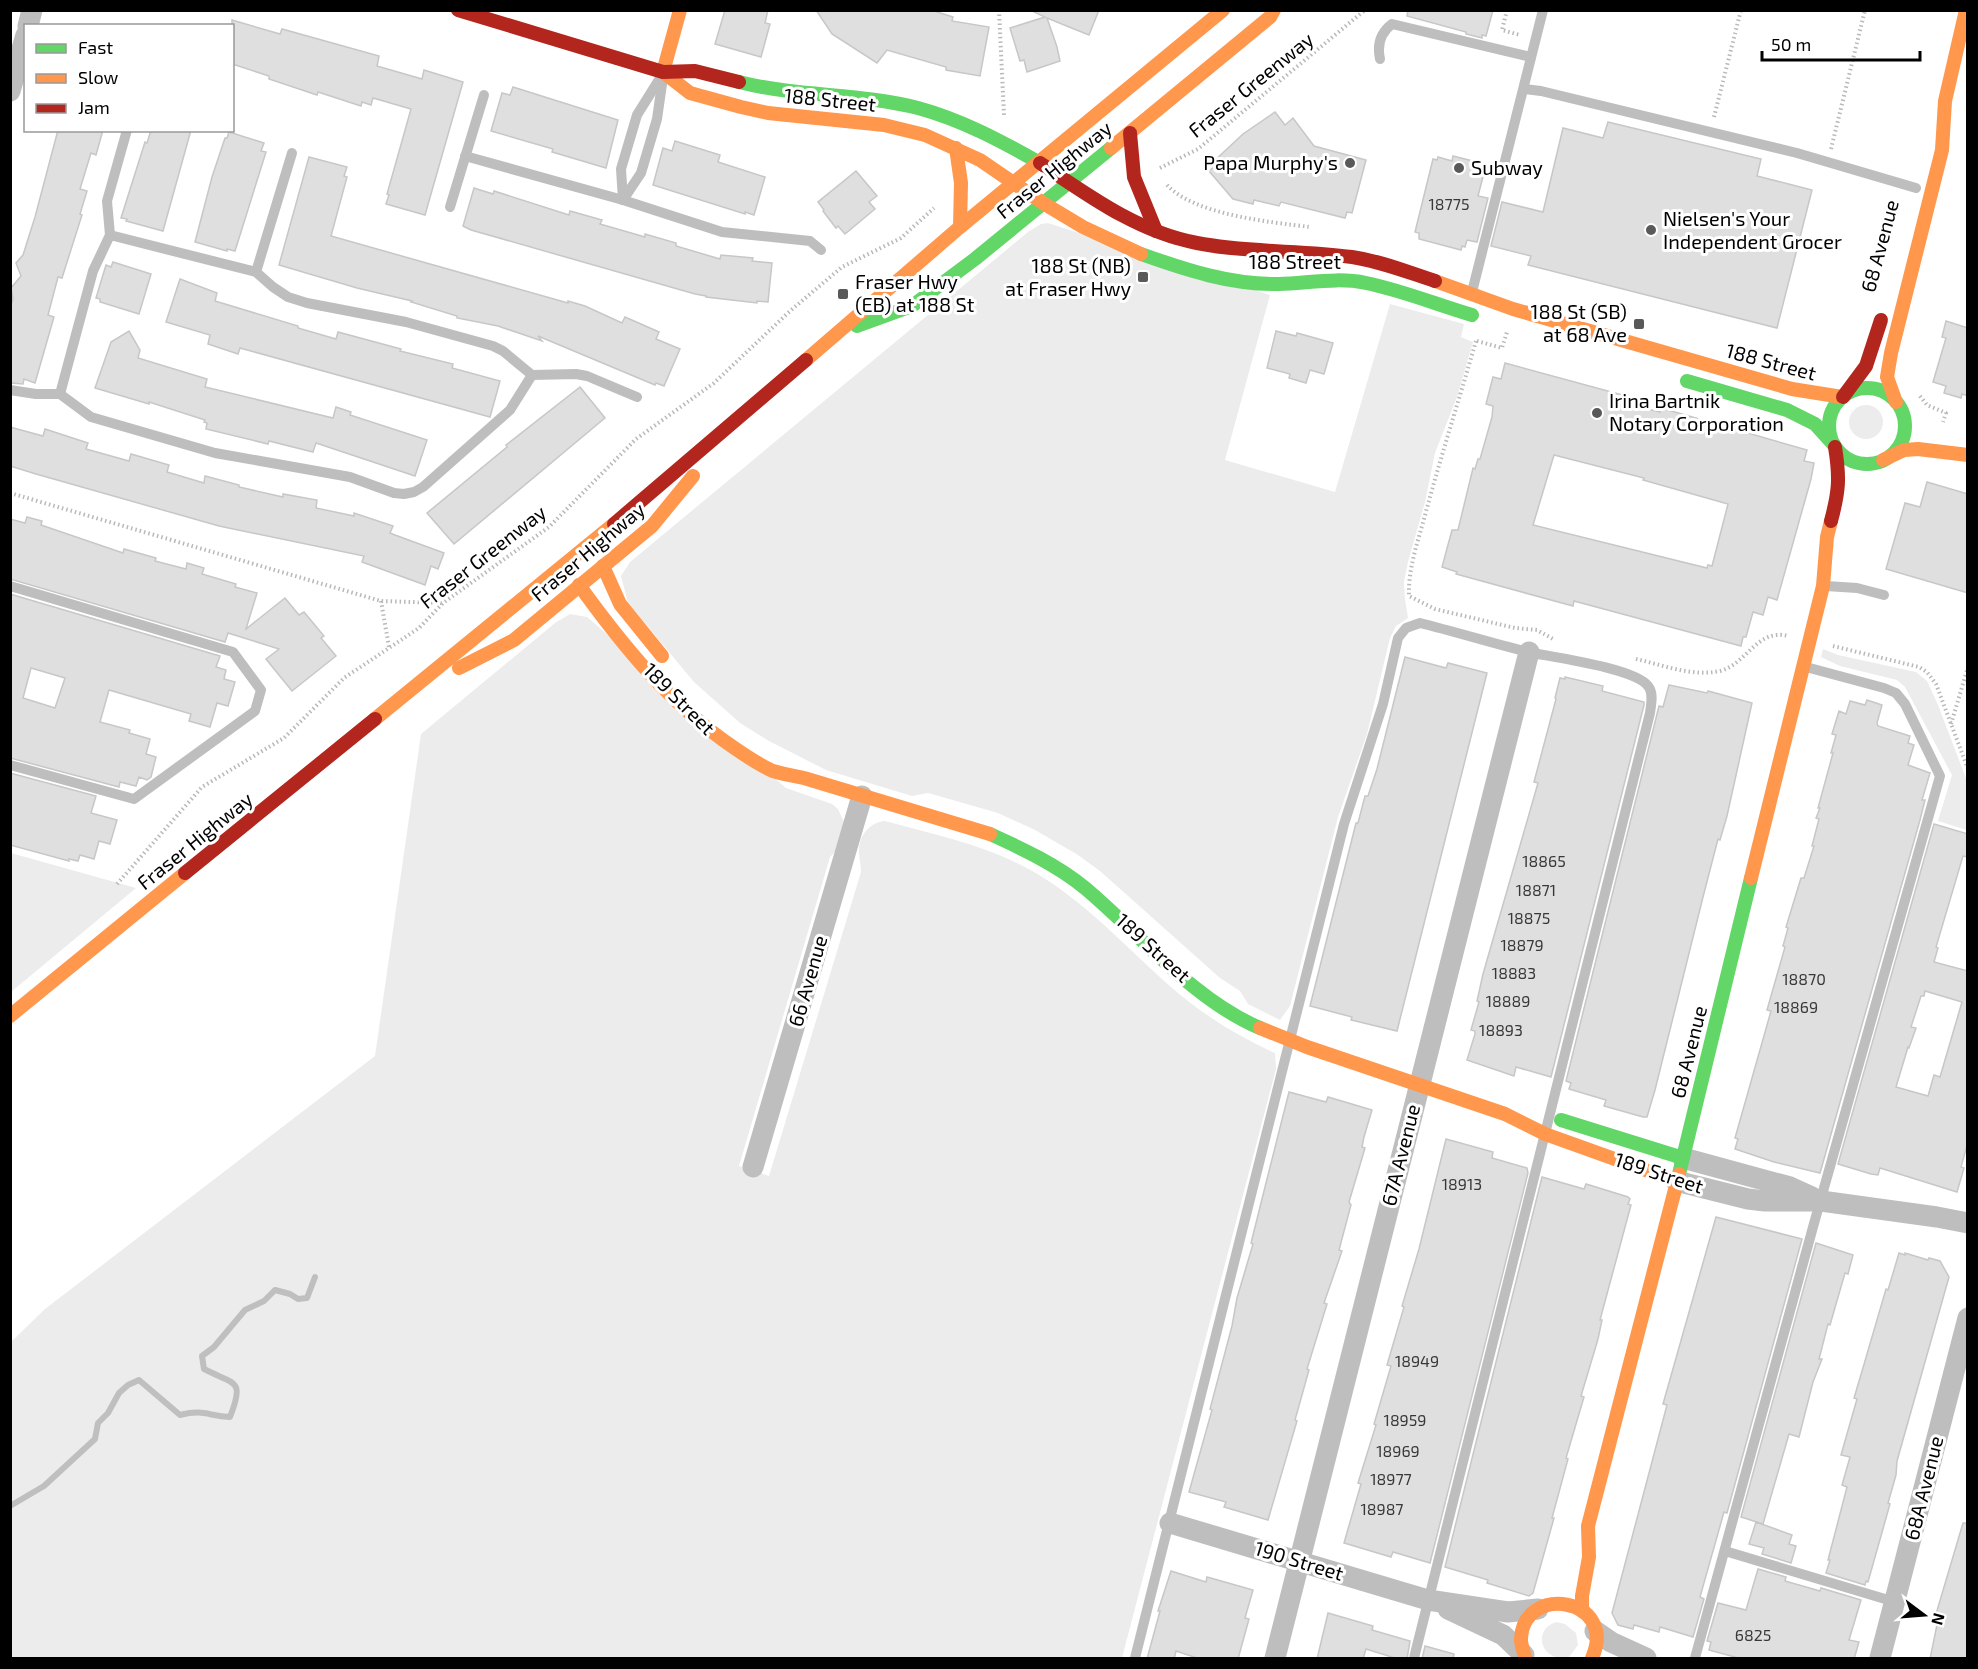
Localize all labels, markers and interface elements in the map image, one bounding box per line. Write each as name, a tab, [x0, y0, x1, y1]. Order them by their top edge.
legend	[24, 24, 234, 132]
scale bar	[1762, 24, 1920, 62]
street label: Fraser Greenway	[1183, 26, 1318, 142]
text: 50 m	[1771, 33, 1811, 55]
text: Fast	[78, 36, 113, 58]
text: Slow	[78, 66, 119, 88]
street label: 188 Street	[783, 82, 878, 116]
text: Jam	[78, 96, 110, 118]
street label: Fraser Highway	[991, 115, 1116, 223]
place label: Papa Murphy's	[1203, 150, 1338, 174]
place label: Subway	[1471, 155, 1543, 179]
marker: Papa Murphy's	[1343, 156, 1357, 170]
marker: Subway	[1452, 161, 1466, 175]
house number: 18775	[1428, 194, 1470, 213]
street label: 68 Avenue	[1855, 197, 1903, 295]
place label: Nielsen's Your Independent Grocer	[1663, 206, 1842, 253]
marker: Nielsen's Your Independent Grocer	[1644, 223, 1658, 237]
street label: 188 Street	[1249, 249, 1342, 273]
place label: 188 St (NB) at Fraser Hwy	[1005, 253, 1131, 300]
place label: Fraser Hwy (EB) at 188 St	[855, 269, 975, 316]
marker: 188 St (NB) at Fraser Hwy	[1136, 270, 1150, 284]
marker: Fraser Hwy (EB) at 188 St	[836, 287, 850, 301]
place label: 188 St (SB) at 68 Ave	[1531, 299, 1627, 346]
marker: 188 St (SB) at 68 Ave	[1632, 317, 1646, 331]
street label: 188 Street	[1724, 338, 1819, 385]
place label: Irina Bartnik Notary Corporation	[1609, 388, 1784, 435]
marker: Irina Bartnik Notary Corporation	[1590, 406, 1604, 420]
street label: Fraser Highway	[525, 496, 650, 606]
street label: Fraser Greenway	[414, 499, 551, 613]
street label: 189 Street	[639, 657, 721, 739]
street label: Fraser Highway	[132, 786, 257, 894]
house number: 18865	[1522, 851, 1566, 870]
house number: 18871	[1516, 880, 1556, 899]
street label: 189 Street	[1112, 908, 1196, 987]
house number: 18875	[1508, 908, 1550, 927]
street label: 66 Avenue	[783, 932, 832, 1029]
house number: 18879	[1500, 935, 1544, 954]
house number: 18883	[1492, 963, 1536, 982]
house number: 18870	[1782, 969, 1826, 988]
house number: 18889	[1486, 991, 1530, 1010]
house number: 18869	[1774, 997, 1818, 1016]
street label: 68 Avenue	[1665, 1003, 1711, 1101]
house number: 18893	[1479, 1020, 1523, 1039]
street label: 67A Avenue	[1376, 1101, 1424, 1208]
street label: 189 Street	[1612, 1146, 1707, 1198]
house number: 18913	[1442, 1174, 1482, 1193]
house number: 18949	[1395, 1351, 1439, 1370]
house number: 18959	[1384, 1410, 1426, 1429]
street label: 68A Avenue	[1898, 1433, 1948, 1542]
house number: 18969	[1376, 1441, 1420, 1460]
house number: 18977	[1370, 1469, 1412, 1488]
house number: 18987	[1360, 1499, 1404, 1518]
street label: 190 Street	[1252, 1535, 1347, 1585]
north arrow	[1894, 1585, 1954, 1645]
text: N	[1928, 1611, 1950, 1627]
house number: 6825	[1735, 1625, 1771, 1644]

